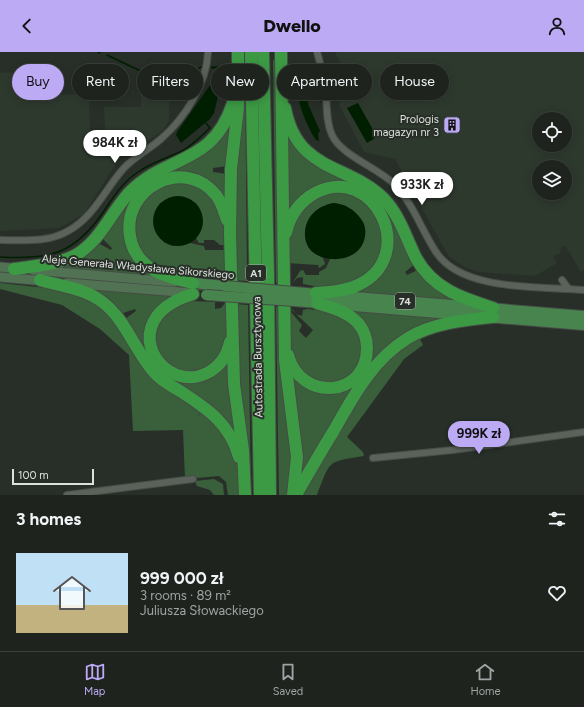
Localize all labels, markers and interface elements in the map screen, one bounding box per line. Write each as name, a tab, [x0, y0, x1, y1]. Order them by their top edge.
icon: back	[16, 15, 38, 37]
text: Dwello	[263, 15, 321, 37]
icon: person	[546, 15, 568, 37]
chip: Buy	[12, 64, 64, 100]
chip: Rent	[72, 64, 129, 100]
chip: Filters	[137, 64, 203, 100]
chip: New	[211, 64, 269, 100]
chip: Apartment	[277, 64, 372, 100]
chip: House	[380, 64, 449, 100]
map controls	[532, 112, 572, 200]
button: locate	[532, 112, 572, 152]
place label: Prologis magazyn nr 3	[373, 113, 439, 139]
building icon: Prologis magazyn nr 3	[442, 115, 462, 135]
pin: 984K zł	[78, 130, 152, 164]
text: 984K zł	[92, 135, 138, 150]
button: layers	[532, 160, 572, 200]
pin: 933K zł	[385, 172, 459, 206]
text: 933K zł	[400, 177, 444, 192]
street label: Aleje Generała Władysława Sikorskiego	[41, 252, 235, 282]
road number: A1	[246, 265, 266, 281]
road number: 74	[395, 293, 415, 309]
street label: Autostrada Bursztynowa	[250, 296, 266, 418]
pin: 999K zł	[442, 421, 516, 455]
text: 999K zł	[457, 426, 501, 441]
scale bar	[12, 467, 94, 486]
text: 100 m	[18, 469, 49, 482]
icon: filters	[546, 508, 568, 530]
text: 3 homes	[16, 509, 81, 529]
text: 999 000 zł	[140, 568, 224, 588]
icon: home	[48, 569, 96, 617]
icon: heart	[546, 582, 568, 604]
text: 3 rooms · 89 m²	[140, 588, 231, 603]
text: Juliusza Słowackiego	[140, 603, 264, 618]
tab: Map	[84, 661, 106, 698]
tab: Saved	[273, 661, 303, 698]
tab: Home	[470, 661, 500, 698]

